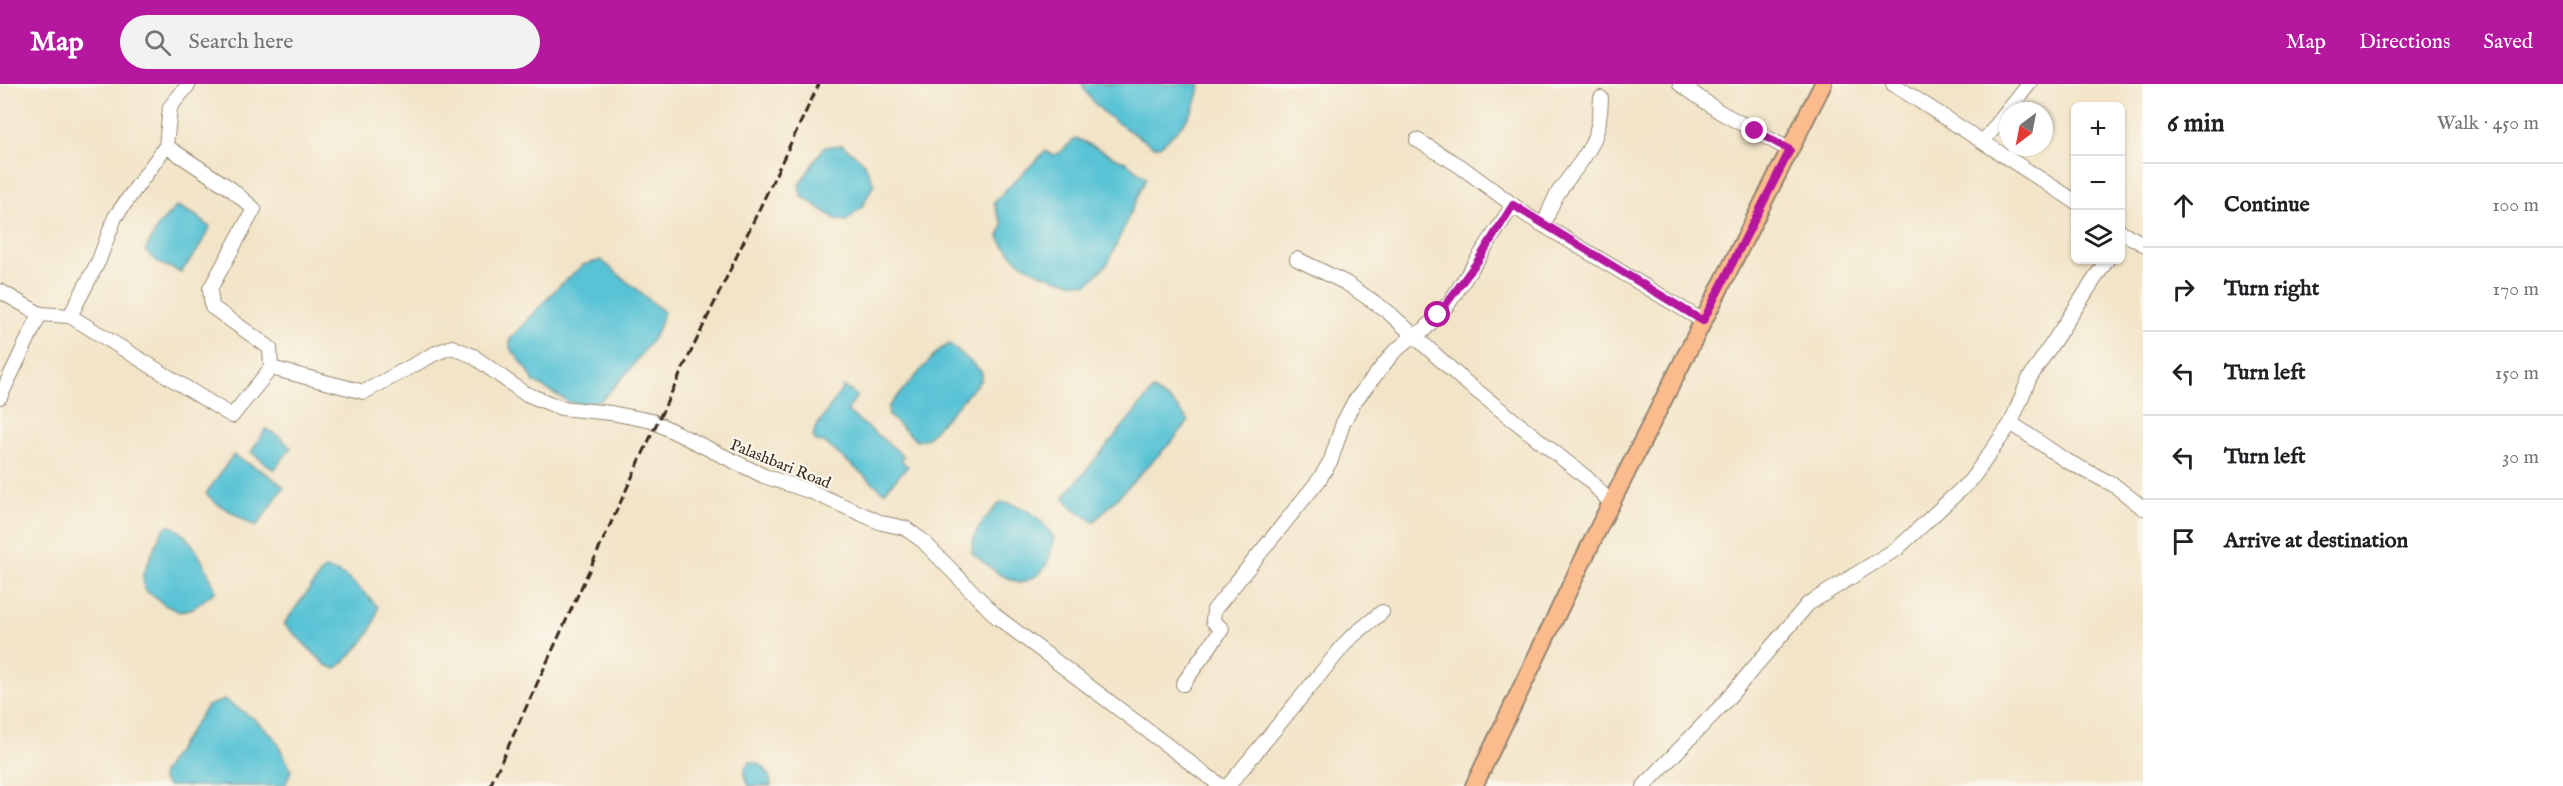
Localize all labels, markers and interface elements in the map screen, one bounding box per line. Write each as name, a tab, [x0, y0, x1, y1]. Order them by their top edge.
search box	[120, 15, 540, 69]
text: Map	[30, 25, 84, 60]
icon: search	[141, 26, 174, 59]
text: Search here	[189, 28, 293, 56]
text: Map	[2286, 29, 2326, 56]
text: Directions	[2359, 29, 2450, 56]
text: Saved	[2483, 29, 2533, 56]
north arrow	[1999, 102, 2053, 156]
map controls	[2071, 102, 2125, 264]
button: +	[2071, 102, 2125, 156]
text: 6 min	[2167, 107, 2225, 140]
text: Walk · 450 m	[2437, 111, 2539, 136]
route end	[1741, 117, 1767, 143]
button: −	[2071, 156, 2125, 210]
icon: ahead	[2167, 189, 2200, 222]
text: Continue	[2224, 191, 2310, 219]
text: 100 m	[2492, 193, 2539, 218]
button: layers	[2071, 210, 2125, 264]
icon: right	[2167, 273, 2200, 306]
text: Turn right	[2224, 275, 2319, 303]
text: 170 m	[2493, 277, 2539, 302]
route start	[1424, 301, 1450, 327]
icon: left	[2167, 357, 2200, 390]
text: Turn left	[2224, 359, 2306, 387]
text: 150 m	[2495, 361, 2539, 386]
street label: Palashbari Road	[727, 436, 834, 494]
icon: left	[2167, 441, 2200, 474]
text: Turn left	[2224, 443, 2306, 471]
text: 30 m	[2502, 445, 2539, 470]
icon: arrive	[2167, 525, 2200, 558]
text: Arrive at destination	[2224, 527, 2408, 555]

